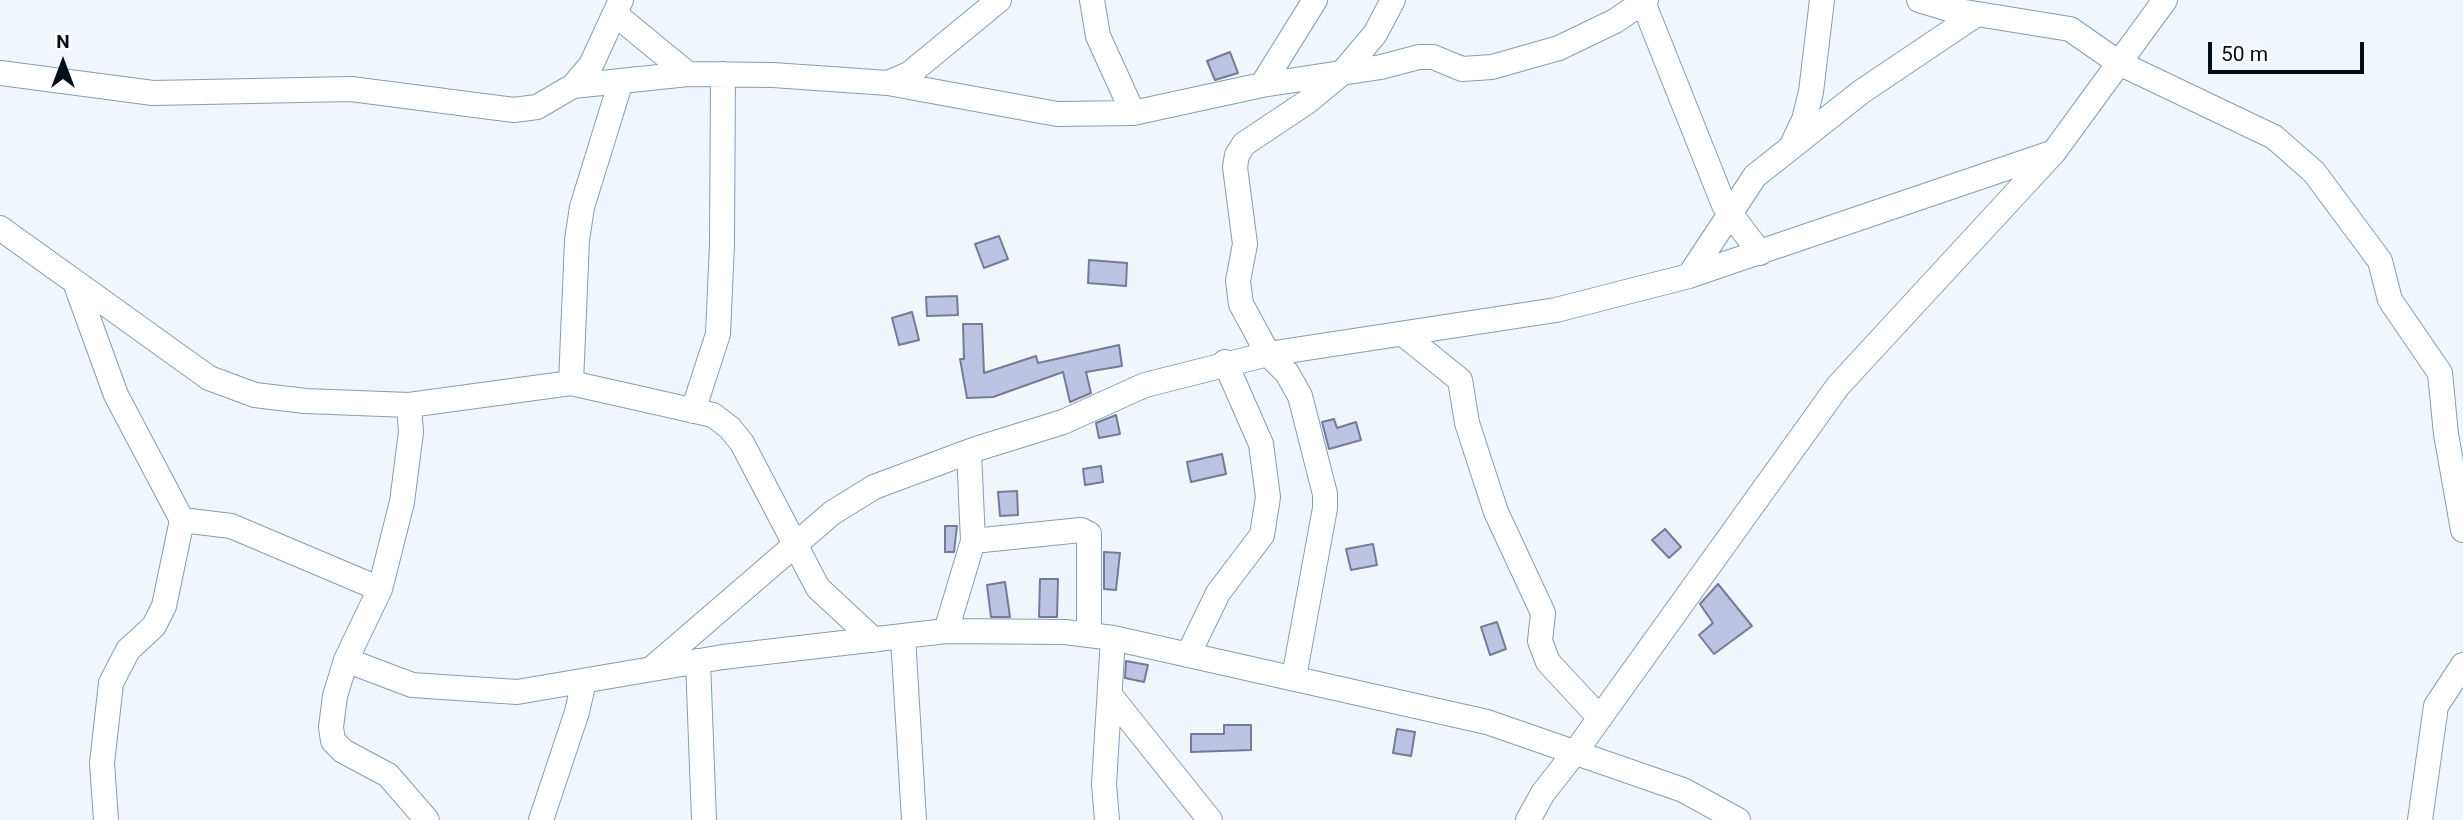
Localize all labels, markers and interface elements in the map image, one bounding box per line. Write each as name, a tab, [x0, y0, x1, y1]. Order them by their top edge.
north arrow	[28, 28, 98, 98]
scale bar	[2211, 28, 2367, 72]
text: N	[56, 30, 70, 53]
text: 50 m	[2221, 42, 2268, 66]

